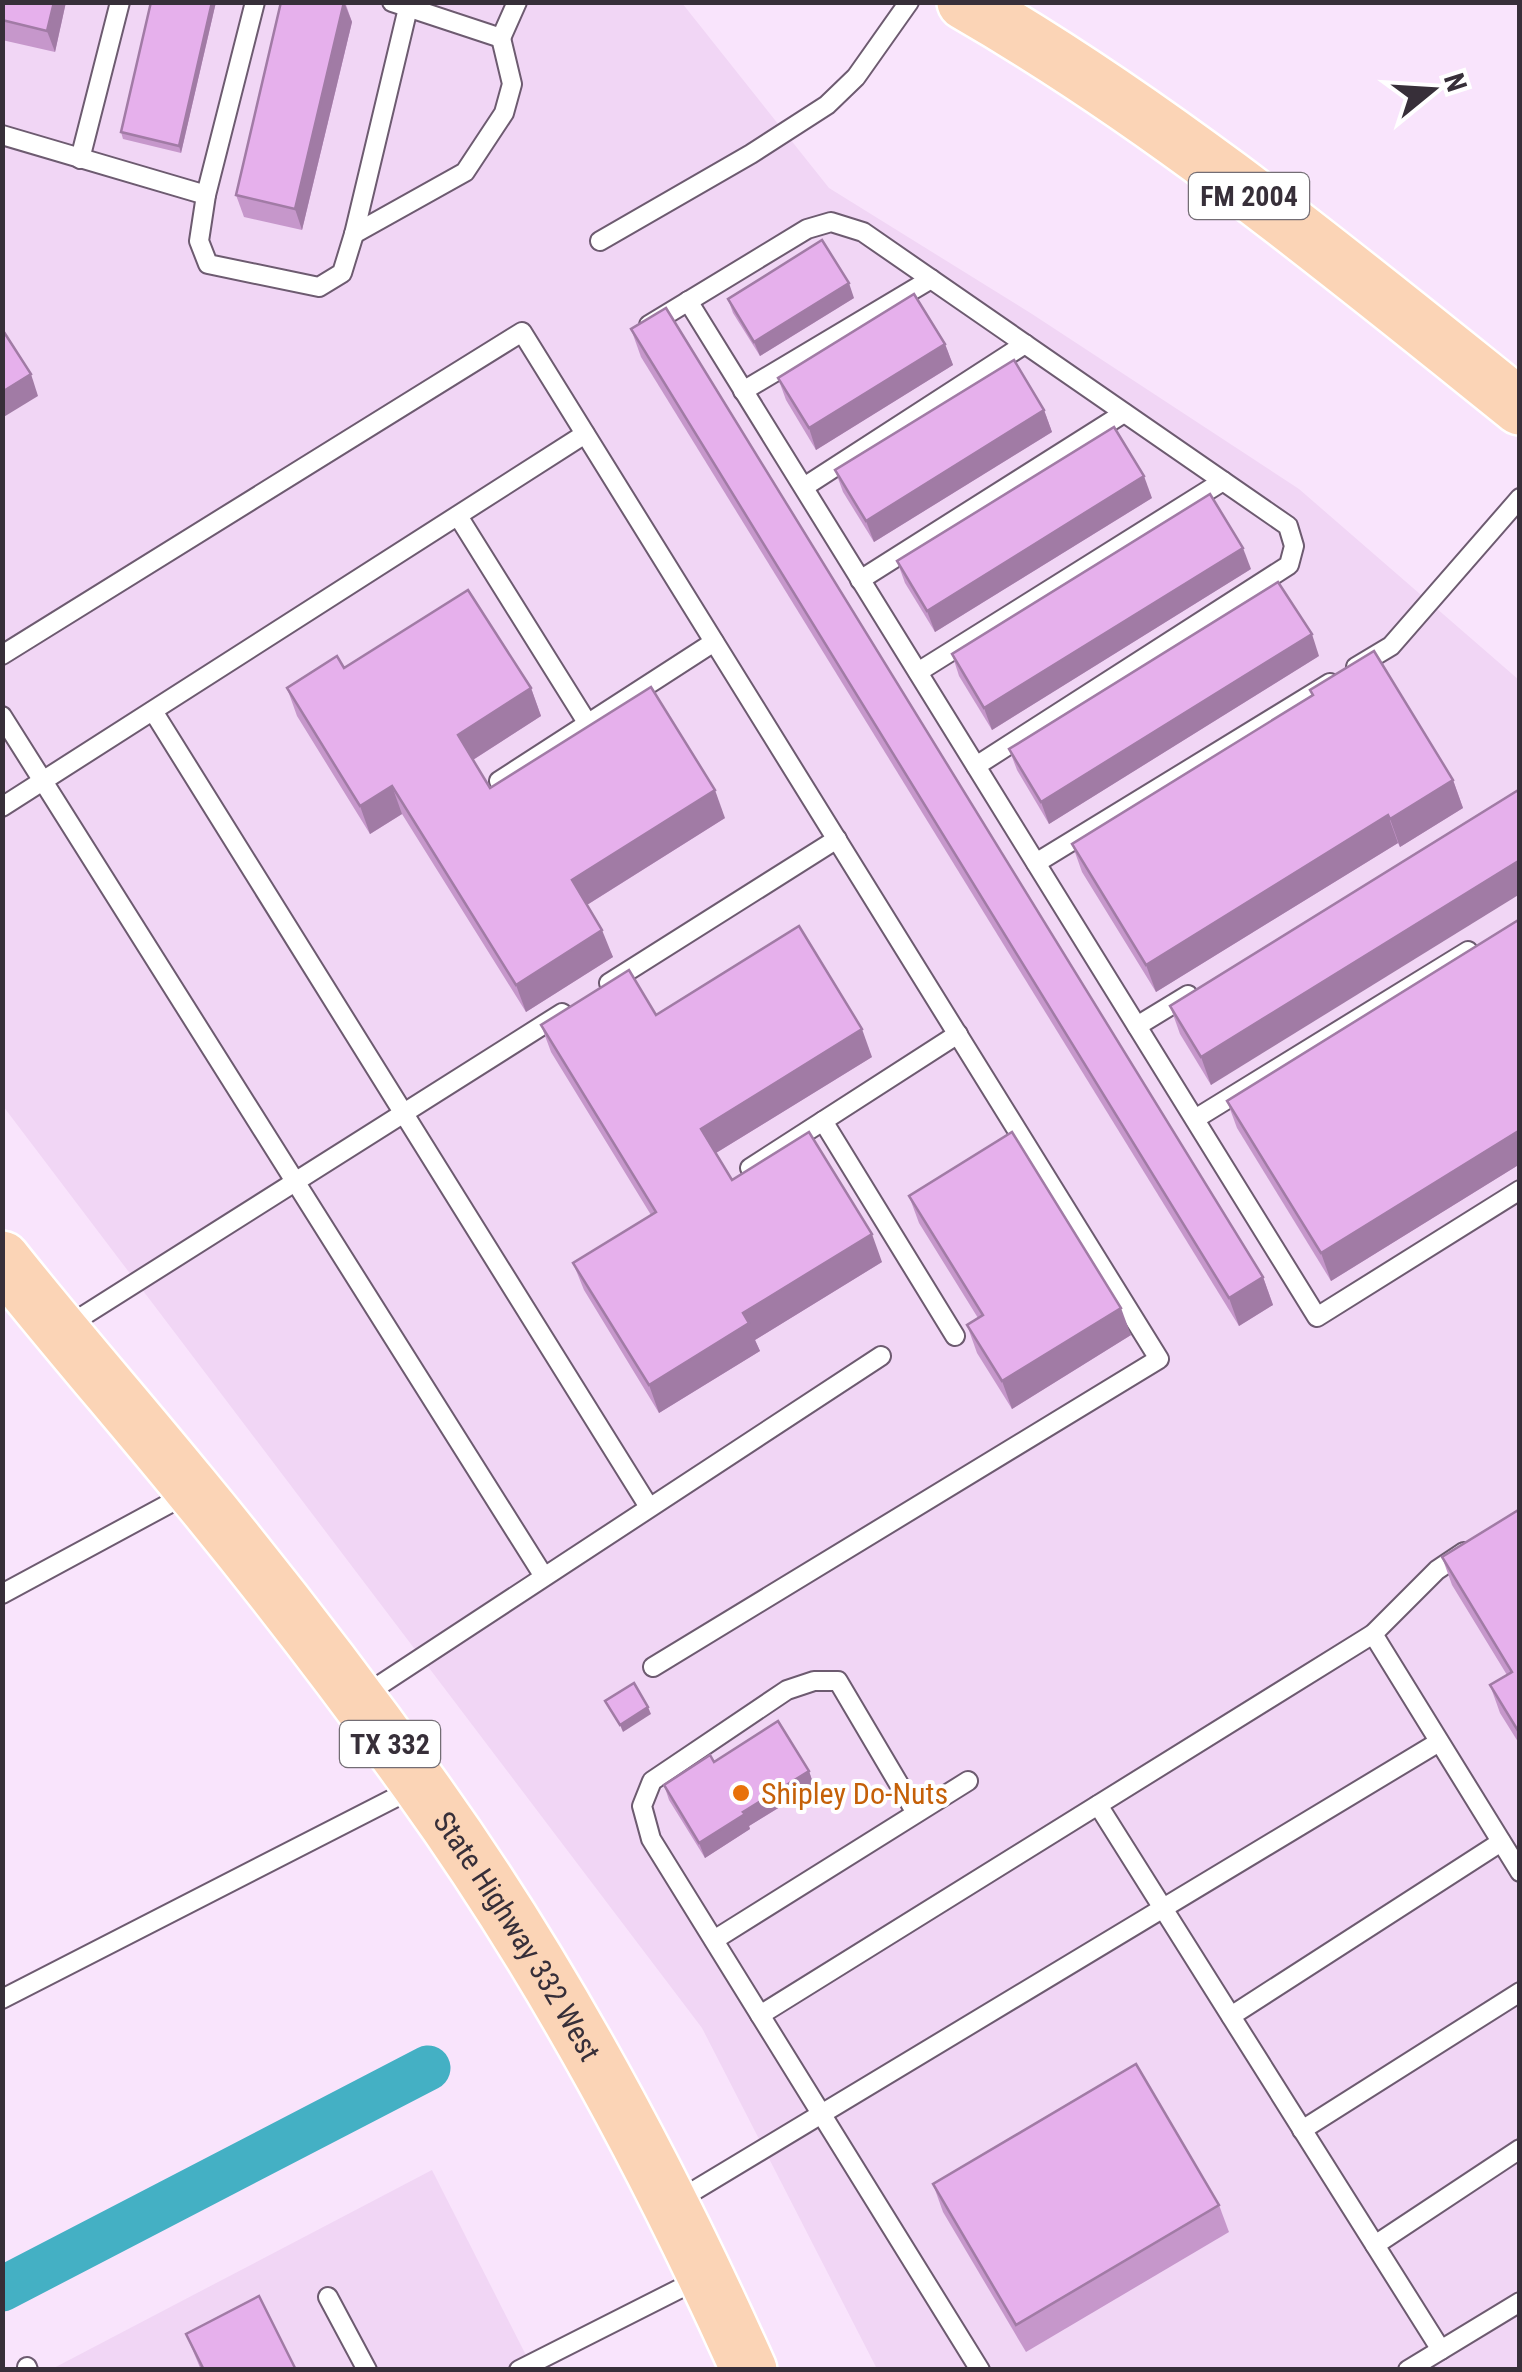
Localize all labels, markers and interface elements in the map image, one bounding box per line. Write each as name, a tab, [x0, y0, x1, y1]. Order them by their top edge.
north arrow	[1382, 40, 1482, 140]
text: N	[1437, 69, 1474, 96]
road number: FM 2004	[1189, 173, 1309, 219]
road number: TX 332	[340, 1721, 440, 1767]
place label: Shipley Do-Nuts	[761, 1776, 948, 1811]
marker: Shipley Do-Nuts	[730, 1782, 752, 1804]
street label: State Highway 332 West	[427, 1805, 608, 2067]

